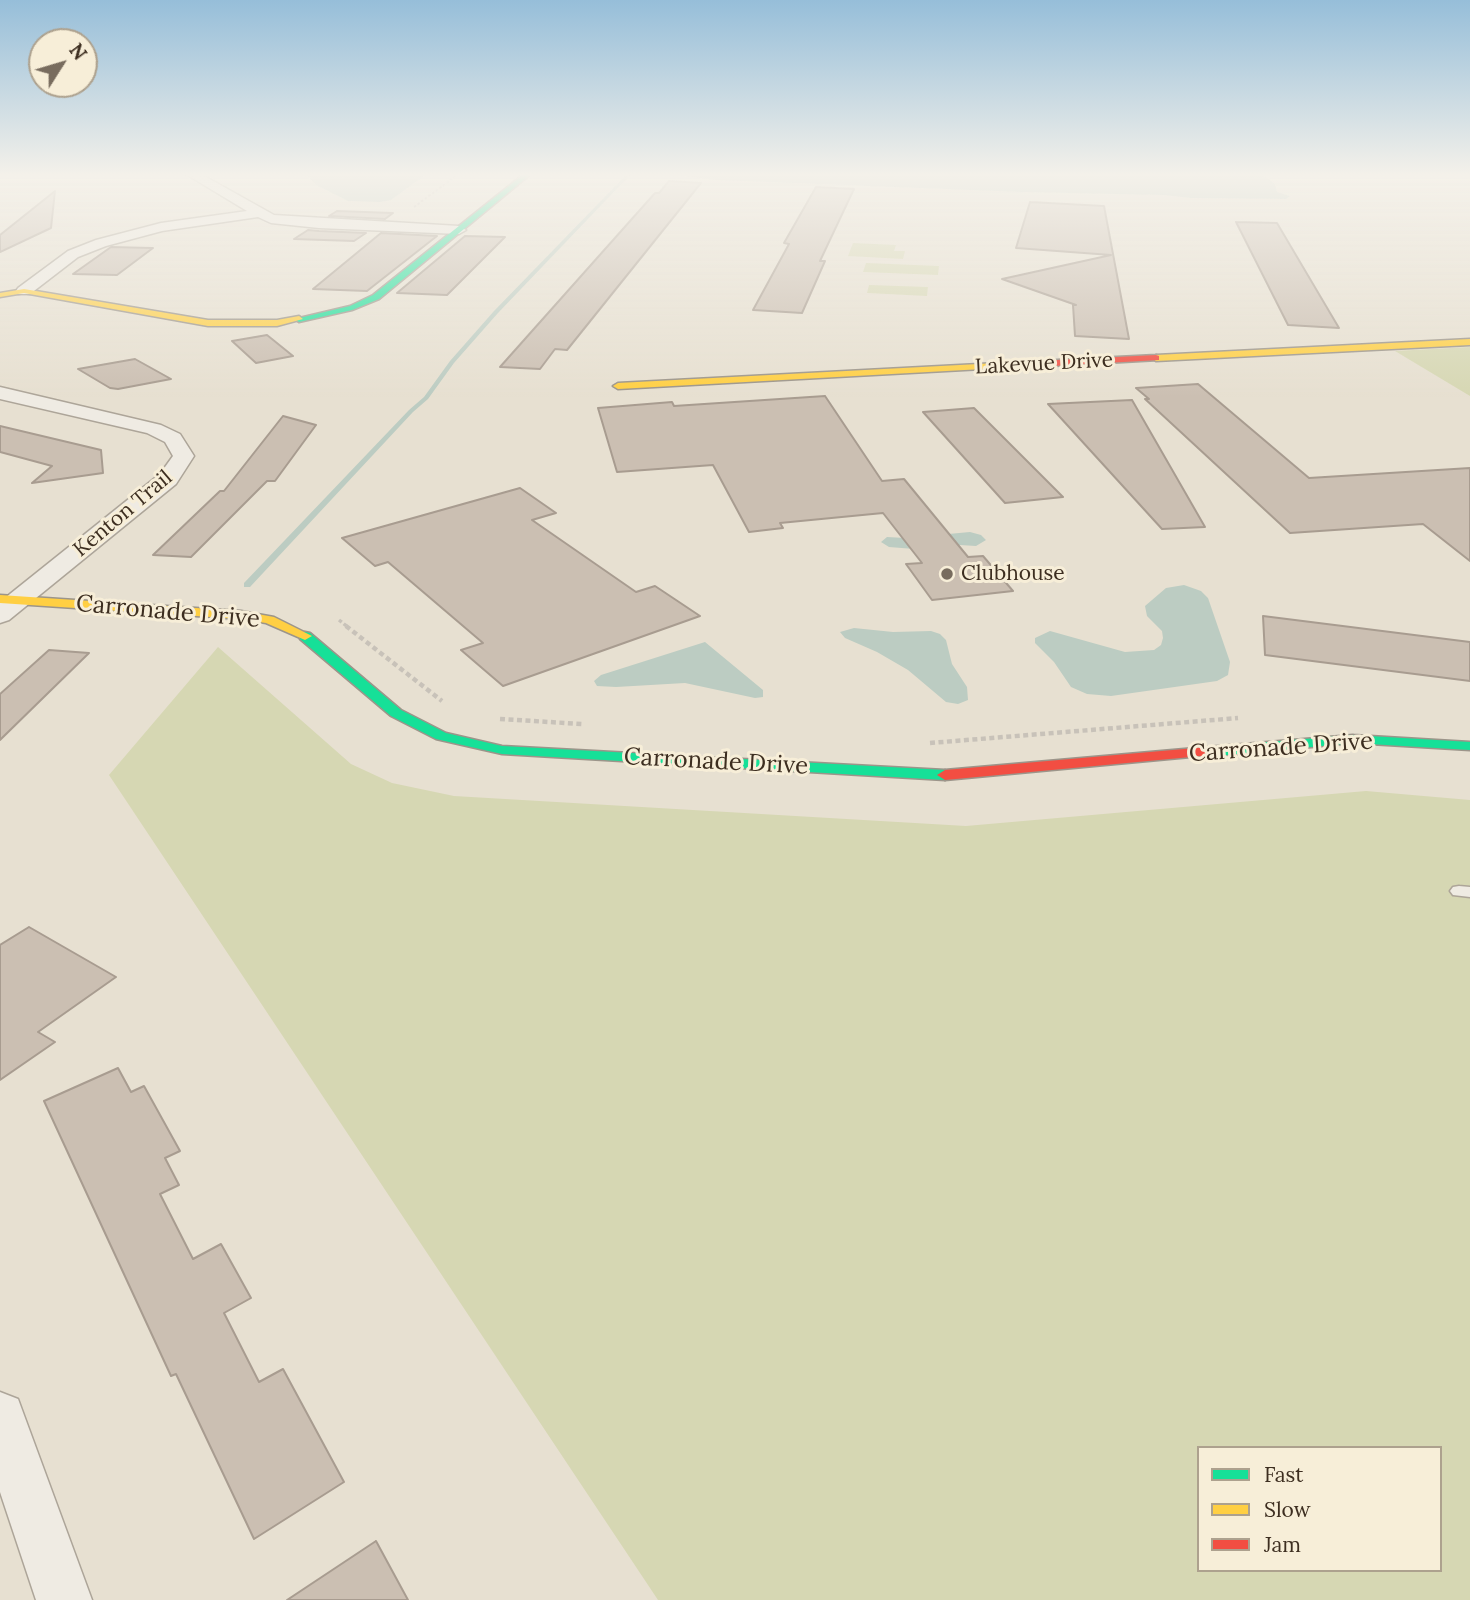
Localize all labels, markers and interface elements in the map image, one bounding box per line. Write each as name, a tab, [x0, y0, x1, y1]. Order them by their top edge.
north arrow	[28, 28, 98, 98]
text: N	[64, 38, 92, 65]
street label: Lakevue Drive	[974, 348, 1114, 380]
street label: Kenton Trail	[68, 465, 178, 563]
place label: Clubhouse	[961, 561, 1065, 587]
marker: Clubhouse	[939, 566, 955, 582]
street label: Carronade Drive	[75, 590, 261, 634]
street label: Carronade Drive	[1188, 727, 1374, 769]
street label: Carronade Drive	[623, 743, 809, 781]
legend	[1197, 1446, 1442, 1572]
text: Fast	[1264, 1461, 1303, 1488]
text: Slow	[1264, 1496, 1311, 1523]
text: Jam	[1264, 1531, 1301, 1558]

